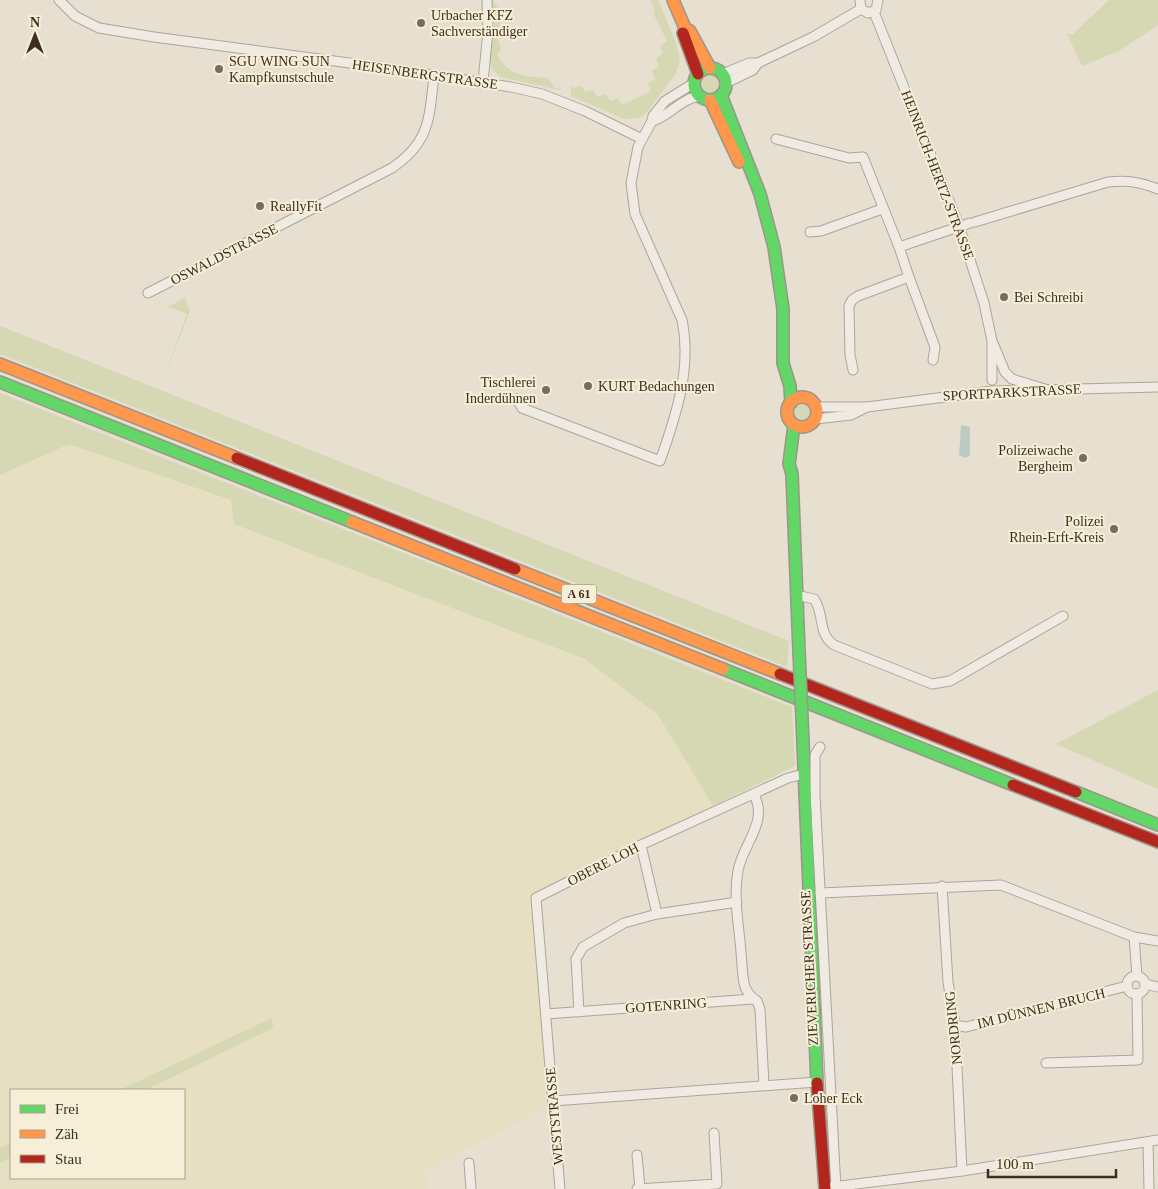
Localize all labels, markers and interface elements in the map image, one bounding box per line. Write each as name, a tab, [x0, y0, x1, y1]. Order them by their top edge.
place label: Urbacher KFZ Sachverständiger	[431, 8, 528, 39]
north arrow	[10, 10, 60, 60]
text: N	[30, 15, 40, 30]
marker: Urbacher KFZ Sachverständiger	[415, 17, 427, 29]
place label: SGU WING SUN Kampfkunstschule	[229, 54, 334, 85]
street label: HEISENBERGSTRASSE	[351, 57, 499, 92]
marker: SGU WING SUN Kampfkunstschule	[213, 63, 225, 75]
street label: HEINRICH-HERTZ-STRASSE	[898, 88, 977, 262]
place label: ReallyFit	[270, 199, 322, 214]
marker: ReallyFit	[254, 200, 266, 212]
street label: OSWALDSTRASSE	[168, 221, 280, 288]
place label: Bei Schreibi	[1014, 290, 1084, 305]
marker: Bei Schreibi	[998, 291, 1010, 303]
place label: Tischlerei Inderdühnen	[465, 375, 536, 406]
place label: KURT Bedachungen	[598, 379, 715, 394]
marker: KURT Bedachungen	[582, 380, 594, 392]
street label: SPORTPARKSTRASSE	[942, 381, 1082, 404]
marker: Tischlerei Inderdühnen	[540, 384, 552, 396]
place label: Polizeiwache Bergheim	[998, 443, 1073, 474]
marker: Polizeiwache Bergheim	[1077, 452, 1089, 464]
place label: Polizei Rhein-Erft-Kreis	[1009, 514, 1104, 545]
marker: Polizei Rhein-Erft-Kreis	[1108, 523, 1120, 535]
road number: A 61	[562, 584, 596, 604]
street label: OBERE LOH	[565, 840, 641, 889]
street label: ZIEVERICHER STRASSE	[798, 890, 821, 1046]
street label: IM DÜNNEN BRUCH	[975, 984, 1107, 1032]
street label: NORDRING	[942, 990, 965, 1065]
street label: GOTENRING	[625, 995, 707, 1016]
street label: WESTSTRASSE	[543, 1066, 566, 1165]
legend	[10, 1089, 185, 1179]
place label: Loher Eck	[804, 1091, 863, 1106]
marker: Loher Eck	[788, 1092, 800, 1104]
text: Frei	[55, 1101, 79, 1117]
text: Zäh	[55, 1126, 79, 1142]
scale bar	[988, 1146, 1116, 1178]
text: Stau	[55, 1151, 82, 1167]
text: 100 m	[996, 1156, 1034, 1172]

